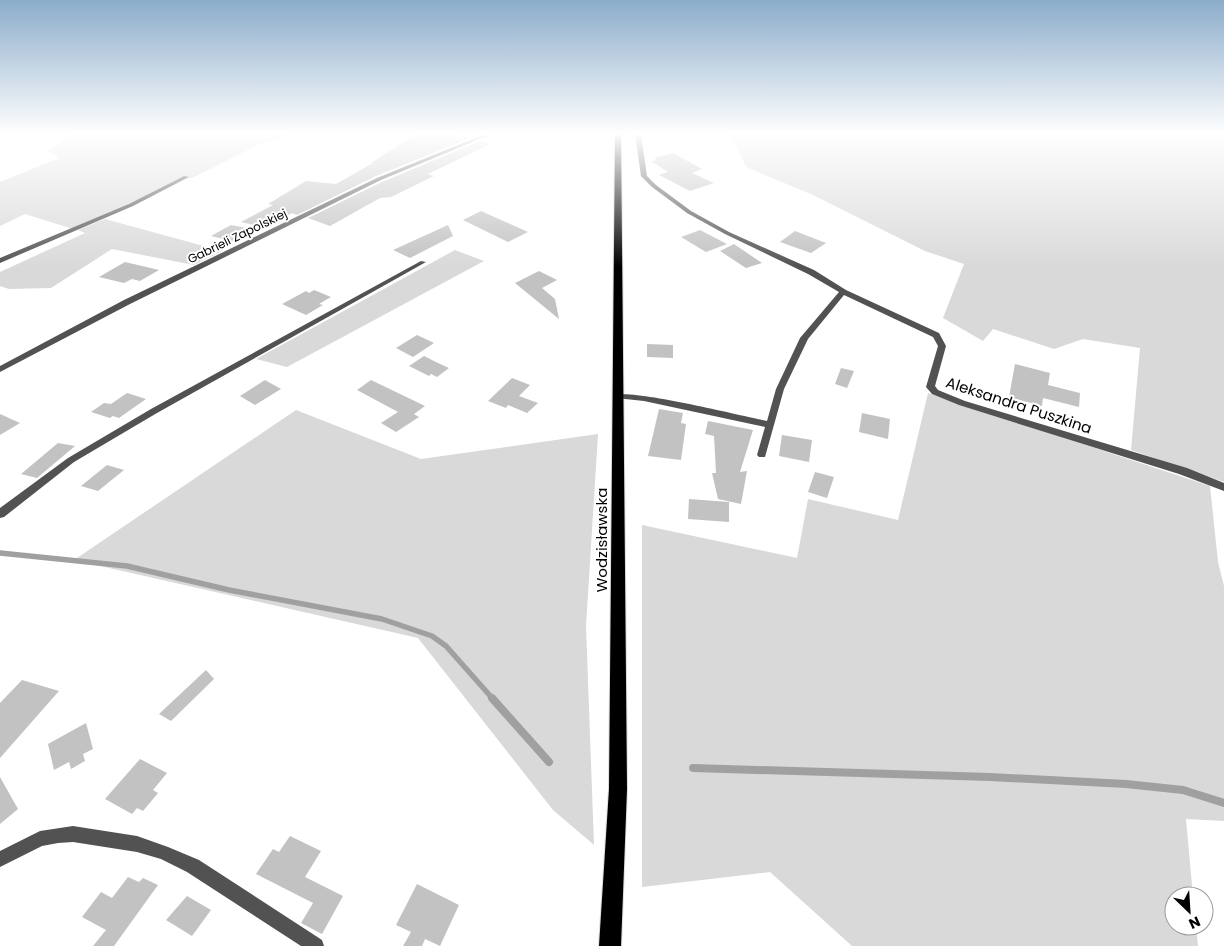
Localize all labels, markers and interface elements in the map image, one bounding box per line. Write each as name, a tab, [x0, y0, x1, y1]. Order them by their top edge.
street label: Gabrieli Zapolskiej	[184, 205, 290, 267]
street label: Aleksandra Puszkina	[943, 371, 1095, 439]
street label: Wodzisławska	[591, 488, 612, 592]
north arrow	[1164, 886, 1214, 936]
text: N	[1185, 911, 1203, 934]

